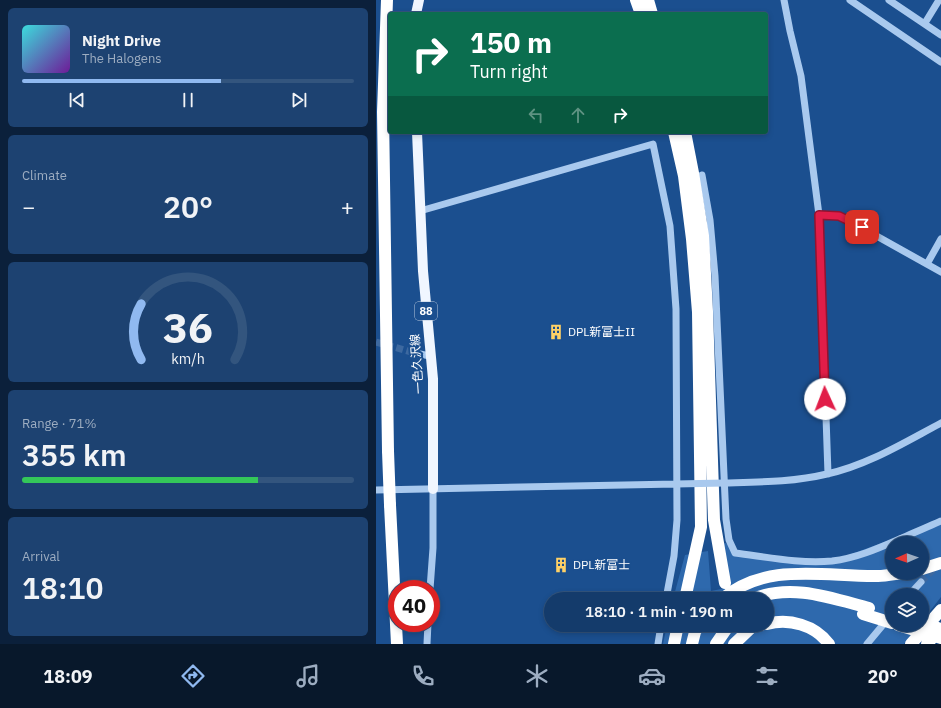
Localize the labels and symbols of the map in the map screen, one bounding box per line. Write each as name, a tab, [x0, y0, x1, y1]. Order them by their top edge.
pin	[845, 210, 879, 244]
road number: 88	[415, 302, 437, 320]
building icon: DPL新富士II	[547, 323, 565, 341]
place label: DPL新富士II	[568, 324, 635, 339]
street label: 一色久沢線	[407, 334, 426, 394]
position arrow	[804, 378, 846, 420]
north arrow	[885, 536, 929, 580]
building icon: DPL新富士	[552, 556, 570, 574]
place label: DPL新富士	[573, 557, 630, 572]
speed limit sign: 40	[388, 580, 440, 632]

